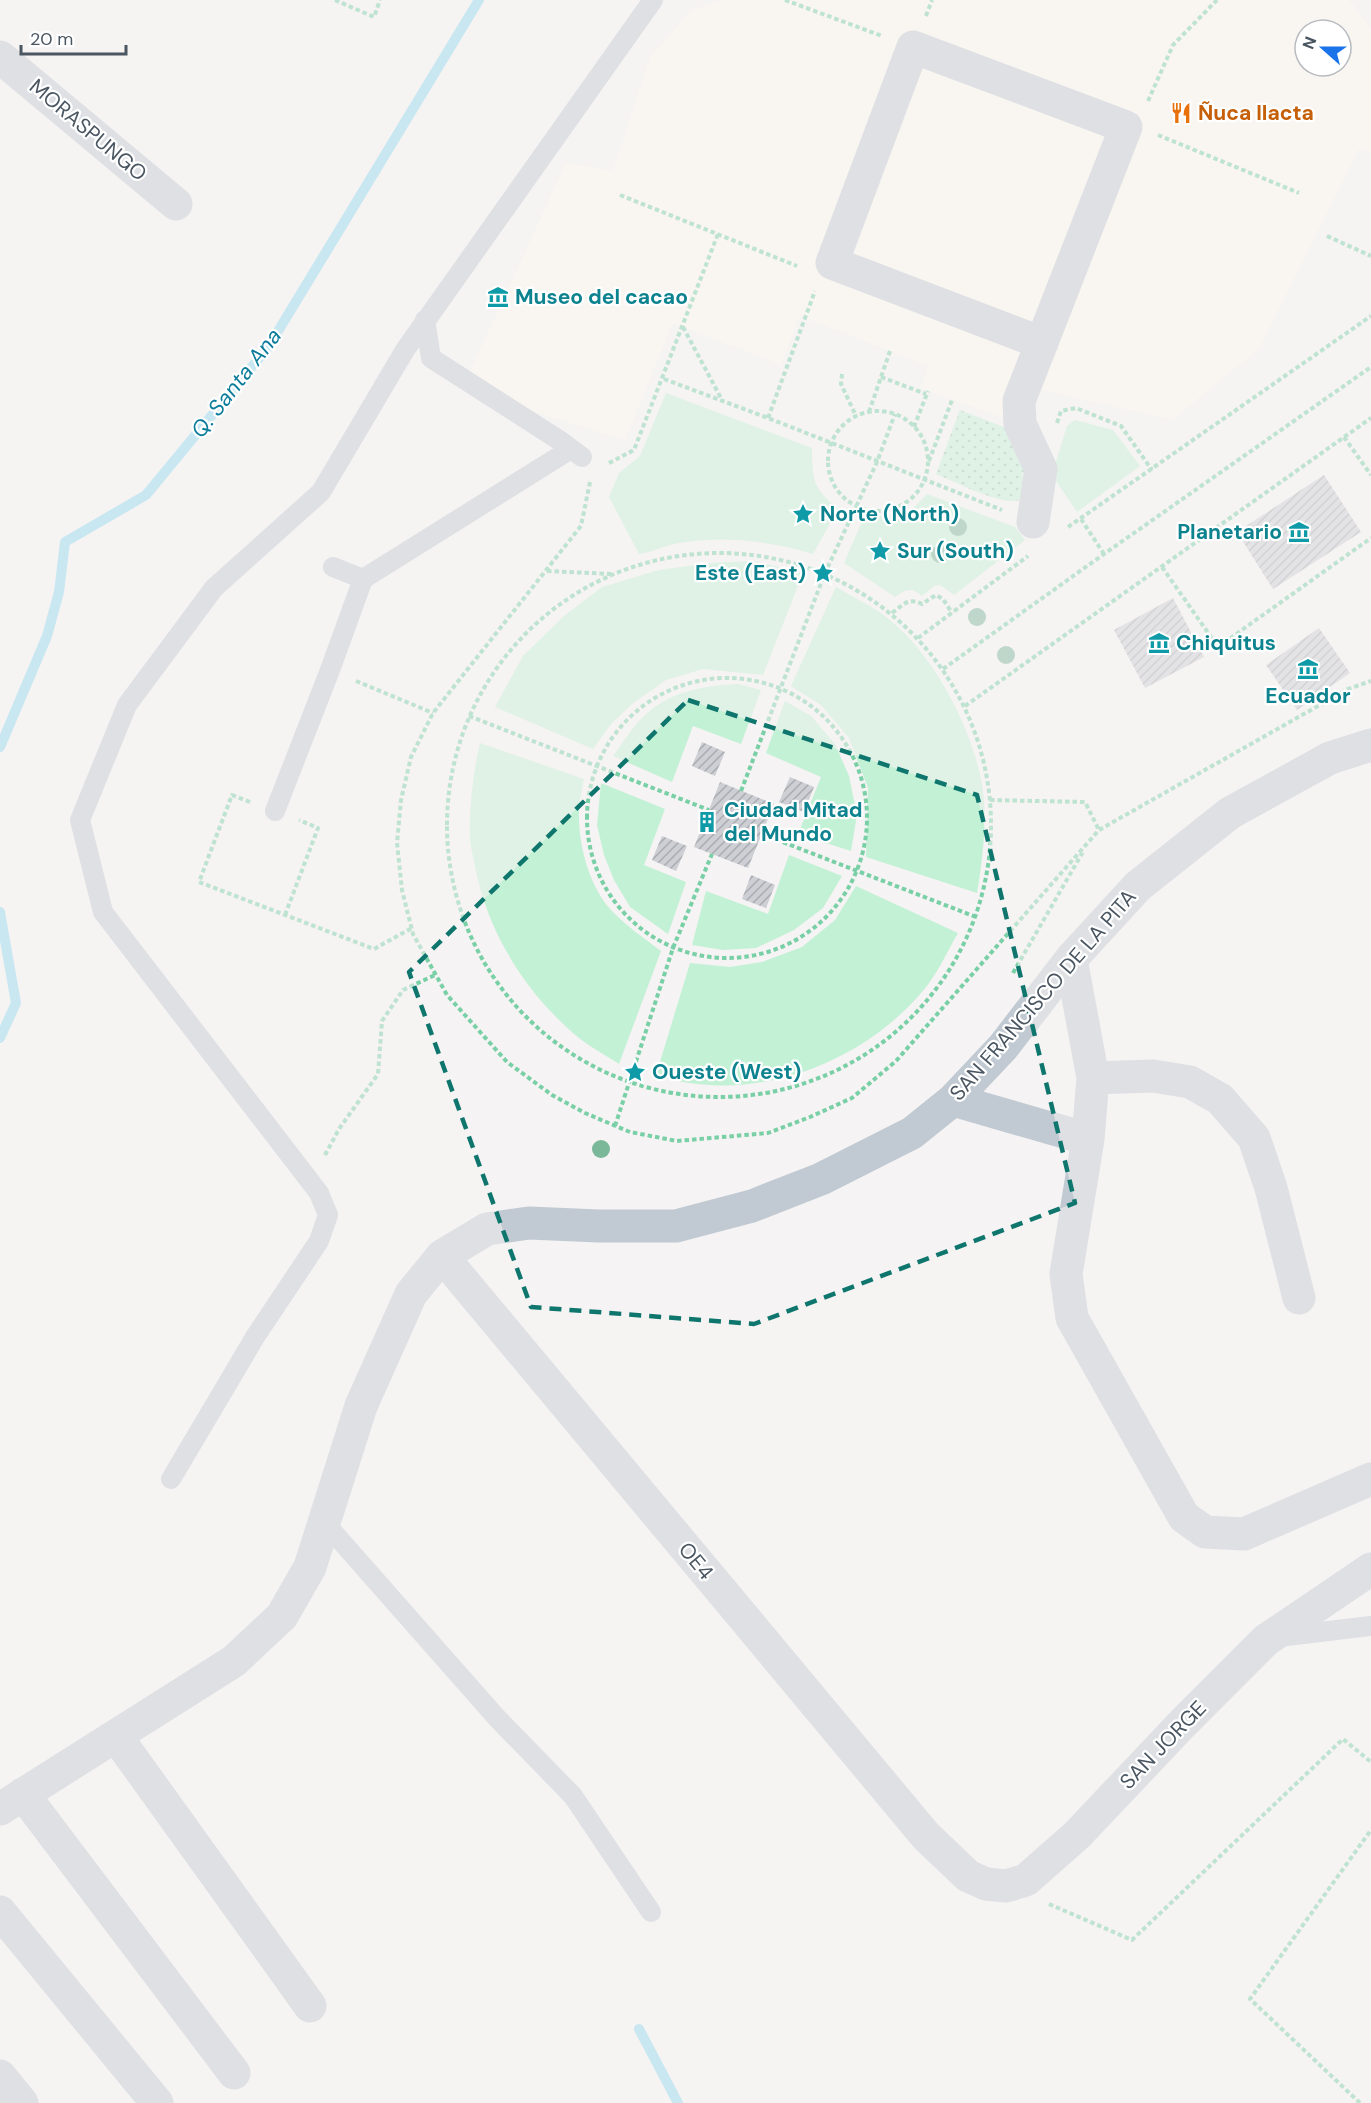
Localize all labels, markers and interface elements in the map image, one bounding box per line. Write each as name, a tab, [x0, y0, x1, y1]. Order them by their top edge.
scale bar	[21, 18, 126, 56]
north arrow	[1293, 18, 1353, 78]
text: 20 m	[30, 27, 73, 51]
text: N	[1298, 34, 1321, 52]
street label: MORASPUNGO	[23, 73, 153, 187]
place label: Ñuca llacta	[1198, 99, 1314, 127]
restaurant icon: Ñuca llacta	[1169, 101, 1193, 125]
place label: Museo del cacao	[515, 283, 688, 311]
museum icon: Museo del cacao	[486, 285, 510, 309]
water label: Q. Santa Ana	[184, 322, 288, 444]
place label: Norte (North)	[820, 500, 959, 528]
place icon: Norte (North)	[791, 502, 815, 526]
place label: Planetario	[1177, 518, 1282, 546]
museum icon: Planetario	[1287, 520, 1311, 544]
place label: Sur (South)	[897, 537, 1014, 565]
place icon: Sur (South)	[868, 539, 892, 563]
place label: Este (East)	[695, 559, 806, 587]
place icon: Este (East)	[811, 561, 835, 585]
place label: Chiquitus	[1176, 629, 1276, 657]
museum icon: Chiquitus	[1147, 631, 1171, 655]
museum icon: Ecuador	[1296, 657, 1320, 681]
place label: Ecuador	[1265, 682, 1351, 710]
place label: Ciudad Mitad del Mundo	[724, 796, 862, 848]
building icon: Ciudad Mitad del Mundo	[695, 810, 719, 834]
street label: SAN FRANCISCO DE LA PITA	[944, 883, 1143, 1106]
place label: Oueste (West)	[652, 1058, 801, 1086]
place icon: Oueste (West)	[623, 1060, 647, 1084]
street label: OE4	[672, 1536, 720, 1586]
street label: SAN JORGE	[1114, 1695, 1212, 1795]

